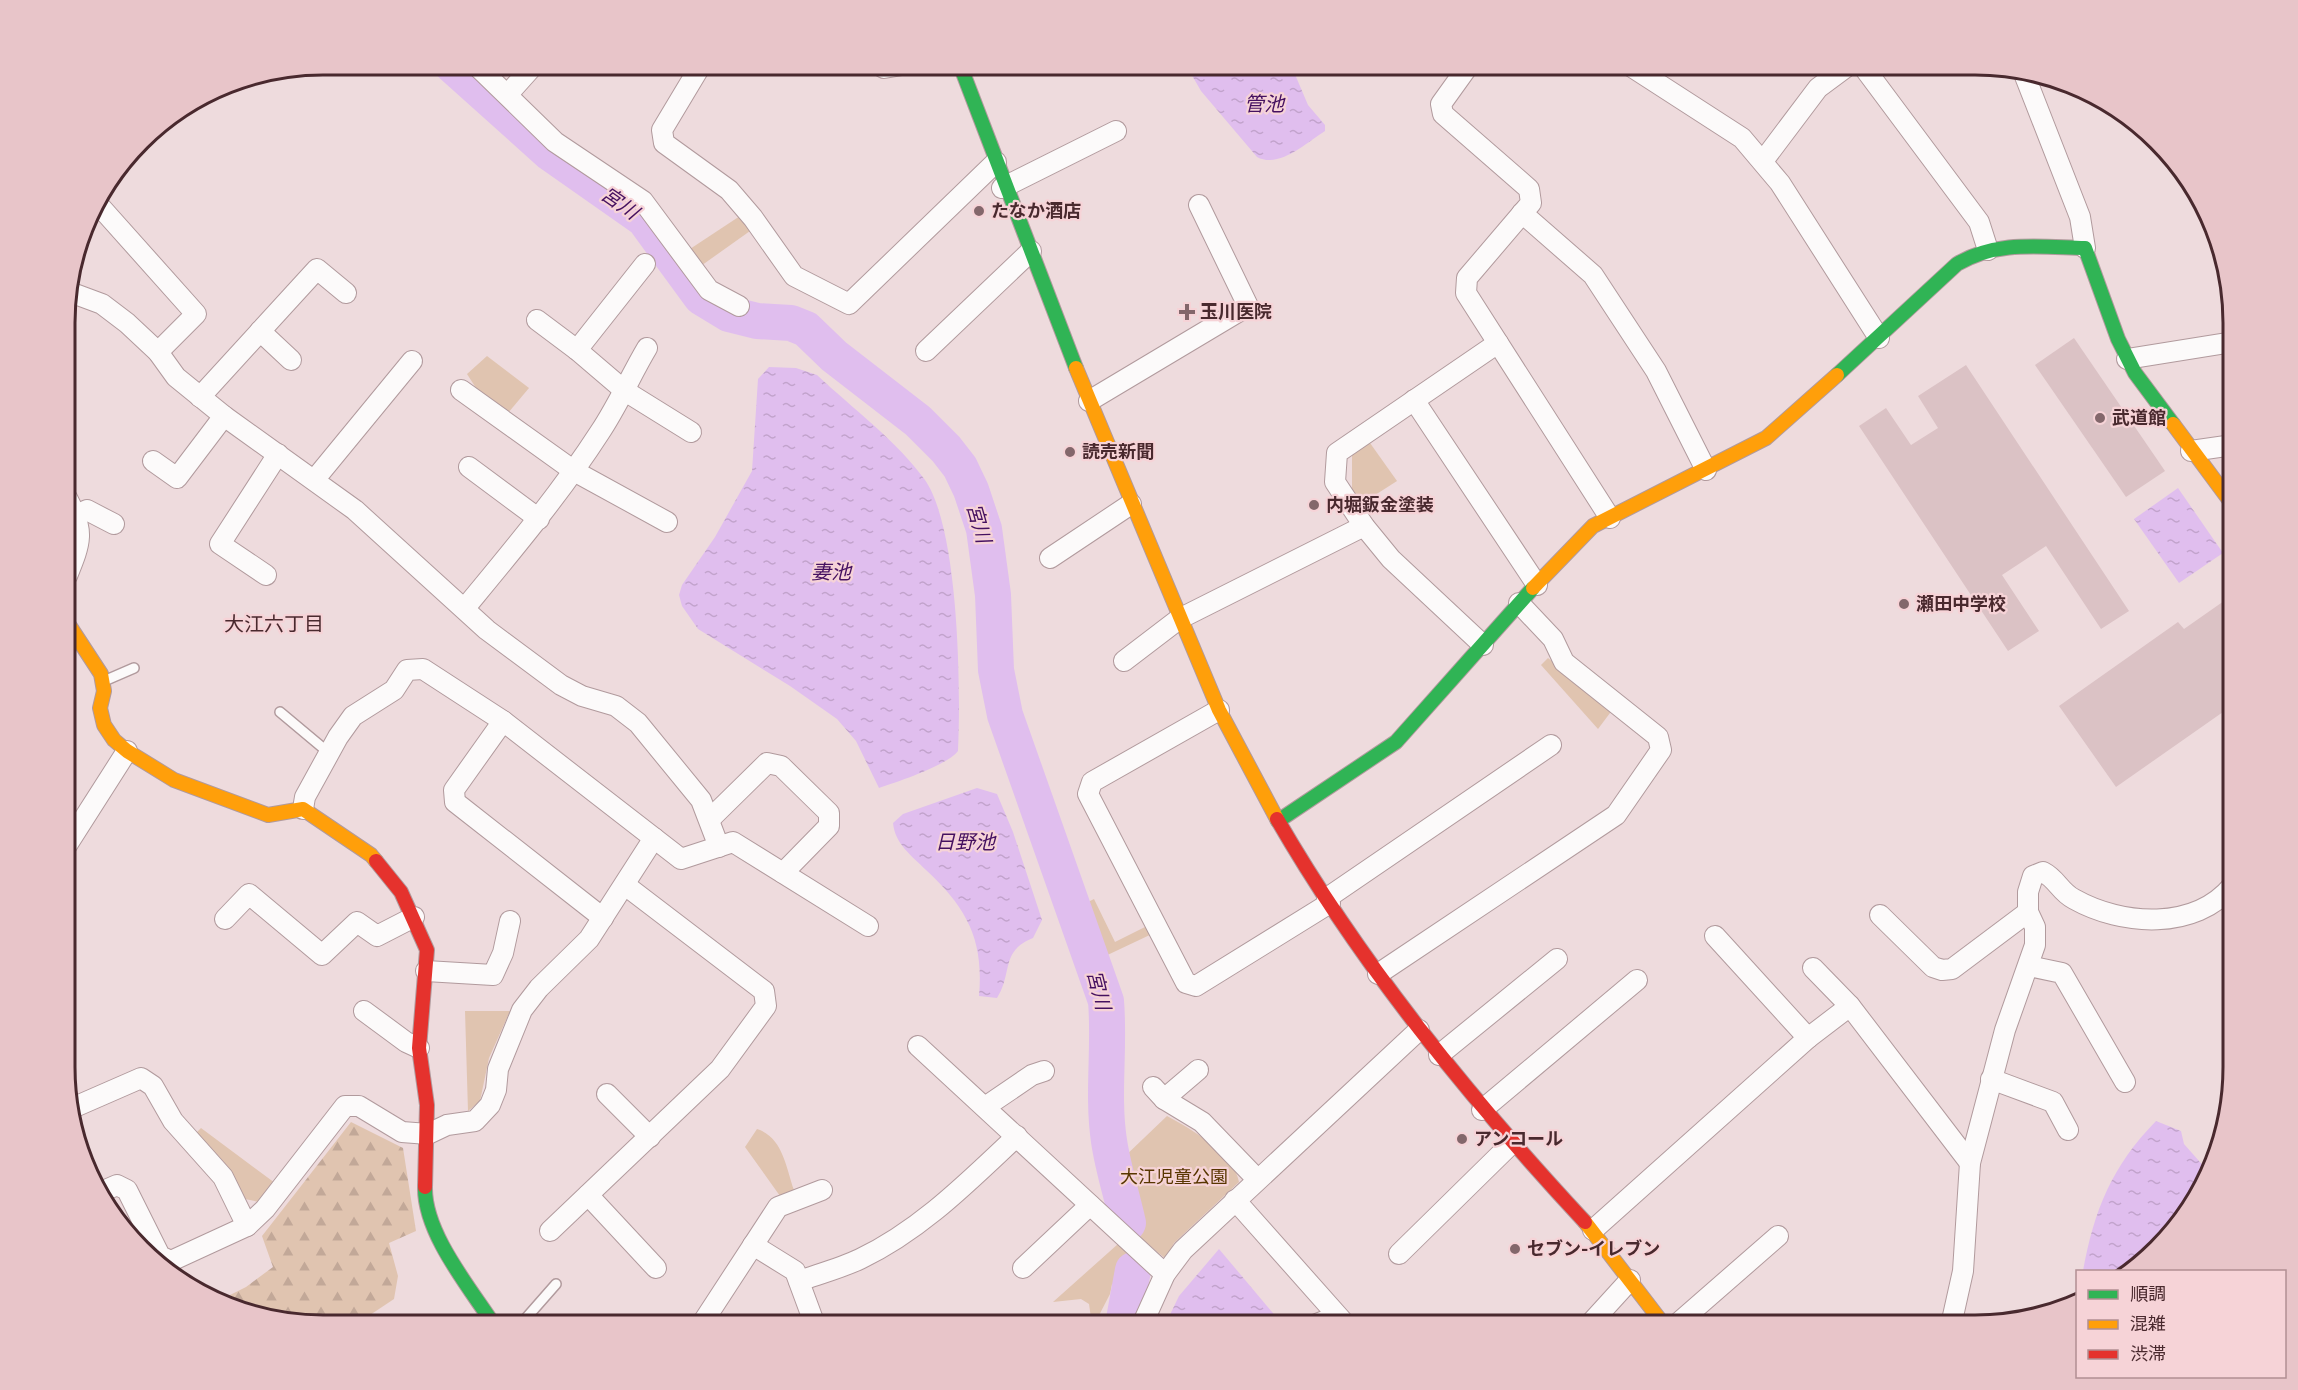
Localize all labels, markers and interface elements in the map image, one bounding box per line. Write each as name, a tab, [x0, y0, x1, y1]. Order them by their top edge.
water label: 管池	[1244, 88, 1286, 119]
water label: 宮川	[595, 178, 647, 228]
place label: たなか酒店	[991, 197, 1081, 224]
marker: たなか酒店	[972, 204, 986, 218]
place label: 玉川医院	[1200, 298, 1272, 325]
marker: 玉川医院	[1178, 303, 1196, 321]
place label: 武道館	[2112, 404, 2166, 431]
marker: 武道館	[2093, 411, 2107, 425]
place label: 読売新聞	[1082, 438, 1154, 465]
marker: 読売新聞	[1063, 445, 1077, 459]
place label: 内堀鈑金塗装	[1326, 491, 1434, 518]
marker: 内堀鈑金塗装	[1307, 498, 1321, 512]
water label: 宮川	[959, 499, 1000, 548]
water label: 妻池	[811, 556, 853, 587]
place label: 瀬田中学校	[1916, 590, 2006, 617]
marker: 瀬田中学校	[1897, 597, 1911, 611]
district label: 大江六丁目	[224, 608, 324, 639]
water label: 日野池	[935, 826, 997, 857]
water label: 宮川	[1080, 967, 1120, 1015]
place label: アンコール	[1474, 1125, 1563, 1152]
marker: アンコール	[1455, 1132, 1469, 1146]
park label: 大江児童公園	[1120, 1163, 1228, 1190]
place label: セブン-イレブン	[1527, 1235, 1660, 1262]
marker: セブン-イレブン	[1508, 1242, 1522, 1256]
legend	[2076, 1270, 2286, 1378]
text: 順調	[2130, 1280, 2166, 1307]
text: 混雑	[2130, 1310, 2166, 1337]
text: 渋滞	[2130, 1340, 2166, 1367]

